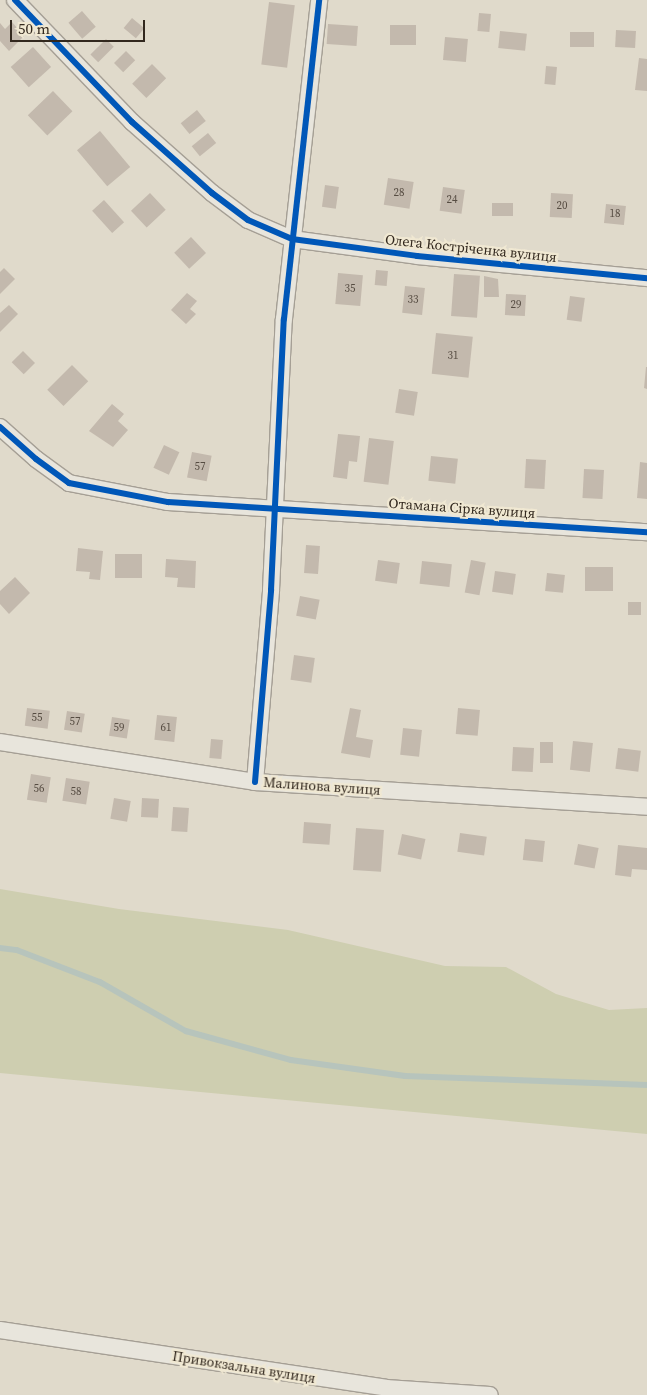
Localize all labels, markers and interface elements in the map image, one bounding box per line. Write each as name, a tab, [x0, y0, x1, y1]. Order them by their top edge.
scale bar	[12, 10, 148, 42]
text: 50 m	[18, 18, 50, 39]
house number: 28	[394, 186, 404, 200]
house number: 24	[447, 193, 457, 207]
house number: 20	[557, 199, 567, 213]
house number: 18	[610, 207, 620, 221]
street label: Олега Костріченка вулиця	[384, 231, 558, 265]
house number: 35	[345, 282, 355, 296]
house number: 33	[408, 293, 418, 307]
house number: 29	[511, 298, 521, 312]
house number: 31	[448, 349, 458, 363]
house number: 57	[195, 460, 205, 474]
street label: Отамана Сірка вулиця	[388, 494, 536, 522]
house number: 55	[32, 711, 42, 725]
house number: 57	[70, 715, 80, 729]
house number: 59	[114, 721, 124, 735]
house number: 61	[161, 721, 171, 735]
street label: Малинова вулиця	[263, 774, 381, 798]
house number: 56	[34, 782, 44, 796]
house number: 58	[71, 785, 81, 799]
street label: Привокзальна вулиця	[171, 1347, 317, 1387]

